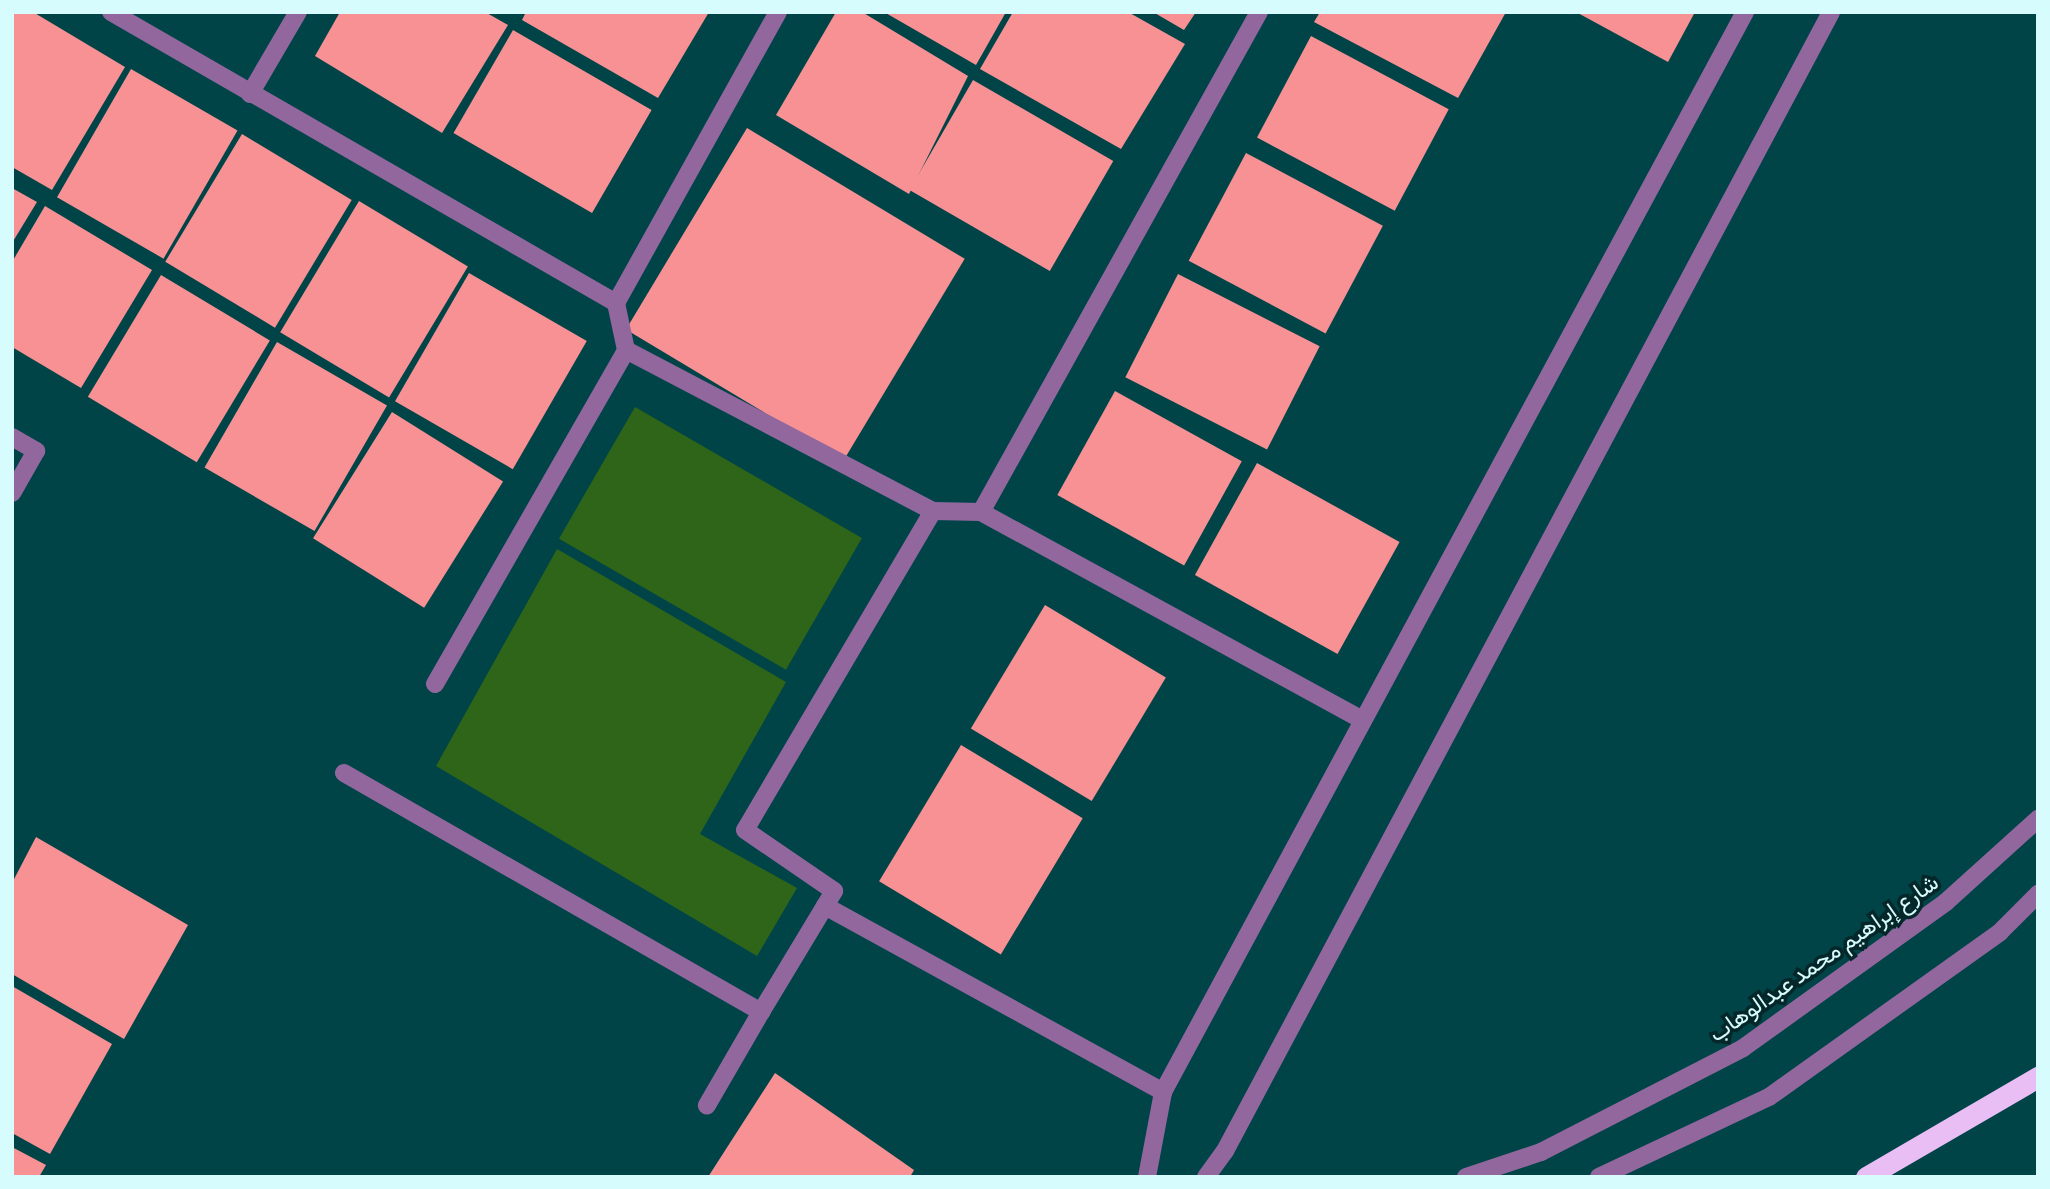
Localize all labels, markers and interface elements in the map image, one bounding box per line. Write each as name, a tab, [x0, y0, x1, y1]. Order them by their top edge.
street label: شارع إبراهيم محمد عبدالوهاب	[1703, 867, 1943, 1047]

